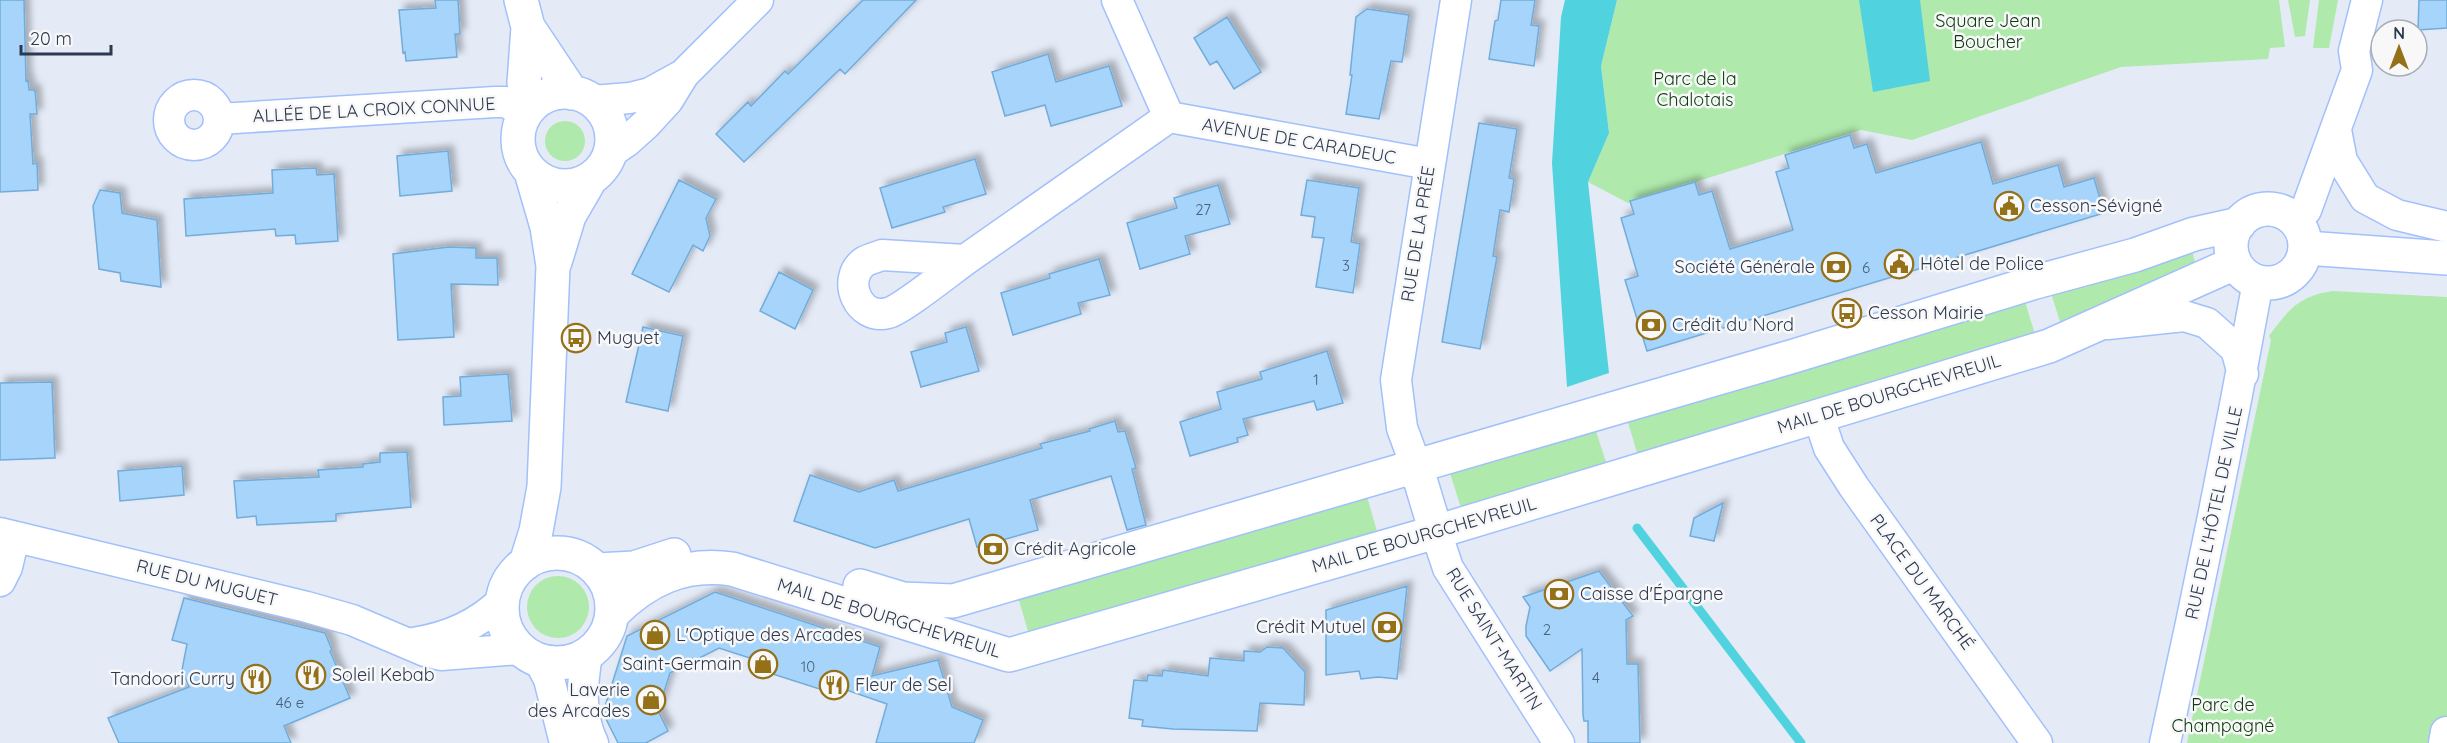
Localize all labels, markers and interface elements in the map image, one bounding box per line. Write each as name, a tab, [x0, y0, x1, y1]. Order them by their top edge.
park label: Square Jean Boucher	[1935, 9, 2041, 53]
scale bar	[21, 18, 111, 56]
north arrow	[2369, 18, 2429, 78]
text: N	[2393, 23, 2405, 43]
text: 20 m	[30, 27, 72, 50]
park label: Parc de la Chalotais	[1653, 67, 1737, 111]
street label: ALLÉE DE LA CROIX CONNUE	[252, 92, 496, 127]
street label: AVENUE DE CARADEUC	[1200, 112, 1398, 169]
street label: RUE DE LA PRÉE	[1395, 164, 1440, 304]
public building icon: Cesson-Sévigné	[1993, 190, 2025, 222]
place label: Cesson-Sévigné	[2030, 194, 2162, 217]
house number: 27	[1195, 200, 1211, 219]
public building icon: Hôtel de Police	[1883, 248, 1915, 280]
bank icon: Société Générale	[1820, 251, 1852, 283]
place label: Hôtel de Police	[1920, 252, 2044, 275]
place label: Société Générale	[1675, 255, 1815, 278]
house number: 3	[1342, 256, 1350, 275]
house number: 6	[1862, 258, 1870, 277]
bus stop icon: Cesson Mairie	[1831, 297, 1863, 329]
place label: Cesson Mairie	[1868, 301, 1984, 324]
bank icon: Crédit du Nord	[1635, 309, 1667, 341]
place label: Crédit du Nord	[1672, 313, 1794, 336]
bus stop icon: Muguet	[560, 322, 592, 354]
place label: Muguet	[597, 326, 660, 349]
street label: MAIL DE BOURGCHEVREUIL	[1774, 348, 2004, 438]
house number: 1	[1313, 370, 1319, 389]
street label: RUE DE L'HÔTEL DE VILLE	[2180, 404, 2247, 622]
street label: MAIL DE BOURGCHEVREUIL	[1309, 491, 1539, 578]
street label: PLACE DU MARCHÉ	[1865, 509, 1980, 654]
bank icon: Crédit Agricole	[977, 533, 1009, 565]
place label: Crédit Agricole	[1014, 537, 1136, 560]
street label: RUE DU MUGUET	[134, 554, 280, 611]
street label: RUE SAINT-MARTIN	[1441, 563, 1548, 714]
street label: MAIL DE BOURGCHEVREUIL	[775, 573, 1004, 663]
bank icon: Caisse d'Épargne	[1543, 578, 1575, 610]
place label: Caisse d'Épargne	[1580, 582, 1723, 605]
bank icon: Crédit Mutuel	[1371, 611, 1403, 643]
place label: Crédit Mutuel	[1256, 615, 1366, 638]
shop icon: L'Optique des Arcades	[639, 619, 671, 651]
house number: 2	[1543, 620, 1551, 639]
place label: L'Optique des Arcades	[676, 623, 862, 646]
shop icon: Saint-Germain	[747, 648, 779, 680]
place label: Saint-Germain	[622, 652, 742, 675]
house number: 10	[801, 657, 815, 676]
restaurant icon: Soleil Kebab	[295, 659, 327, 691]
restaurant icon: Tandoori Curry	[240, 663, 272, 695]
place label: Soleil Kebab	[332, 663, 435, 686]
place label: Tandoori Curry	[110, 667, 235, 690]
house number: 4	[1592, 668, 1600, 687]
restaurant icon: Fleur de Sel	[818, 669, 850, 701]
place label: Fleur de Sel	[855, 673, 952, 696]
place label: Laverie des Arcades	[528, 678, 630, 722]
shop icon: Laverie des Arcades	[635, 684, 667, 716]
house number: 46 e	[276, 693, 304, 712]
park label: Parc de Champagné	[2172, 693, 2274, 737]

